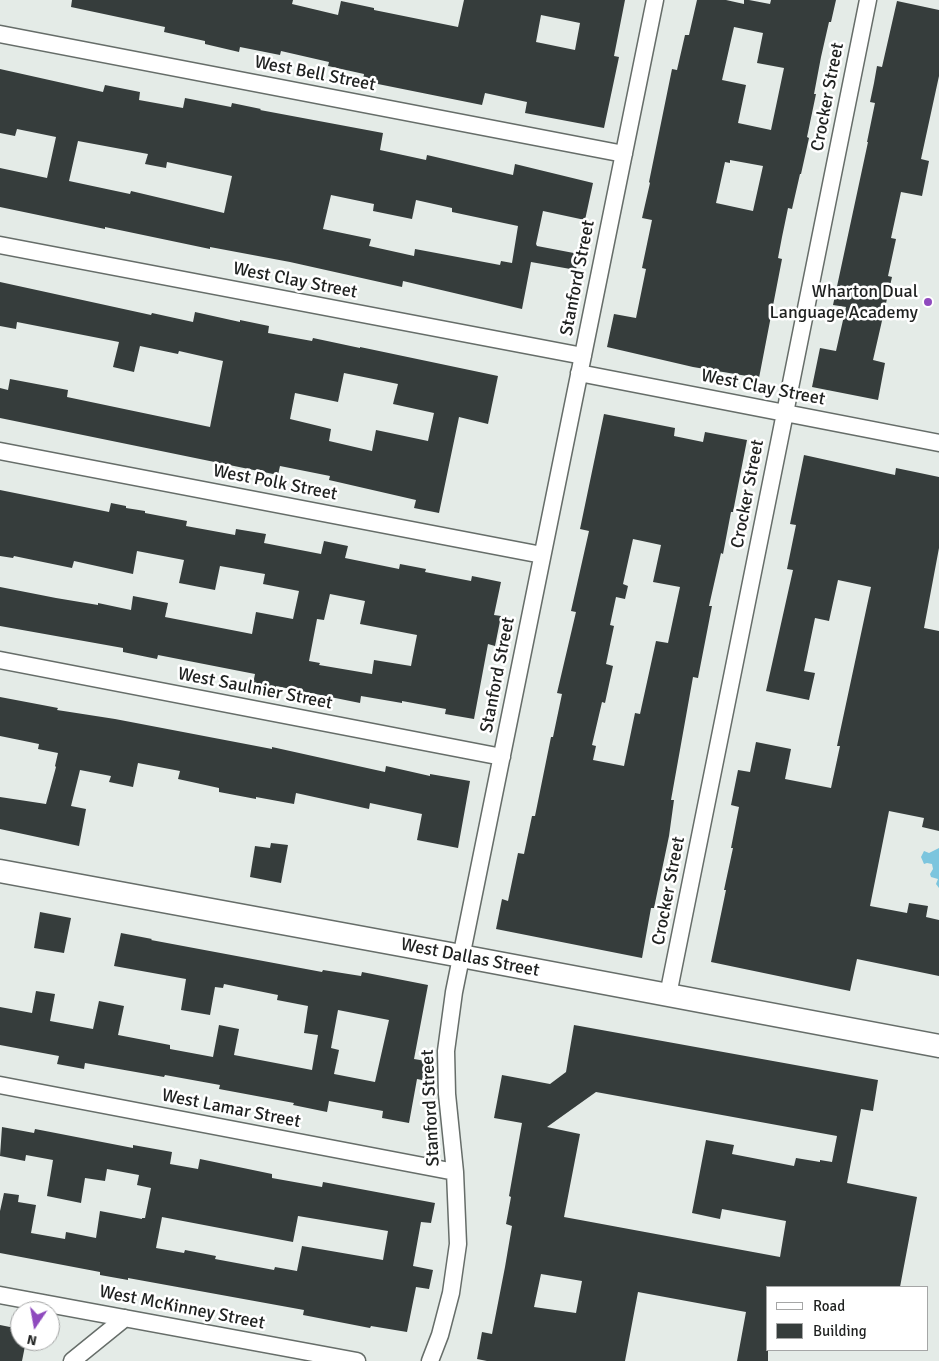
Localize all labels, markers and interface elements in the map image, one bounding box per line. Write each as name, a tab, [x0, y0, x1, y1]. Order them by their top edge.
street label: Crocker Street	[807, 41, 849, 153]
street label: West Bell Street	[253, 52, 377, 96]
street label: Stanford Street	[556, 218, 600, 338]
street label: West Clay Street	[231, 258, 359, 304]
place label: Wharton Dual Language Academy	[770, 281, 918, 324]
marker: Wharton Dual Language Academy	[922, 296, 934, 308]
street label: West Clay Street	[699, 365, 827, 411]
street label: Crocker Street	[727, 438, 769, 550]
street label: West Polk Street	[211, 460, 339, 506]
street label: Stanford Street	[476, 615, 520, 735]
street label: West Saulnier Street	[176, 663, 334, 715]
street label: Crocker Street	[648, 835, 690, 947]
street label: West Dallas Street	[399, 934, 541, 982]
street label: Stanford Street	[417, 1049, 445, 1167]
street label: West Lamar Street	[160, 1085, 302, 1133]
street label: West McKinney Street	[97, 1281, 267, 1335]
legend	[766, 1286, 929, 1351]
text: Road	[813, 1297, 845, 1315]
north arrow	[10, 1301, 60, 1351]
text: Building	[813, 1322, 867, 1340]
text: N	[25, 1331, 39, 1350]

